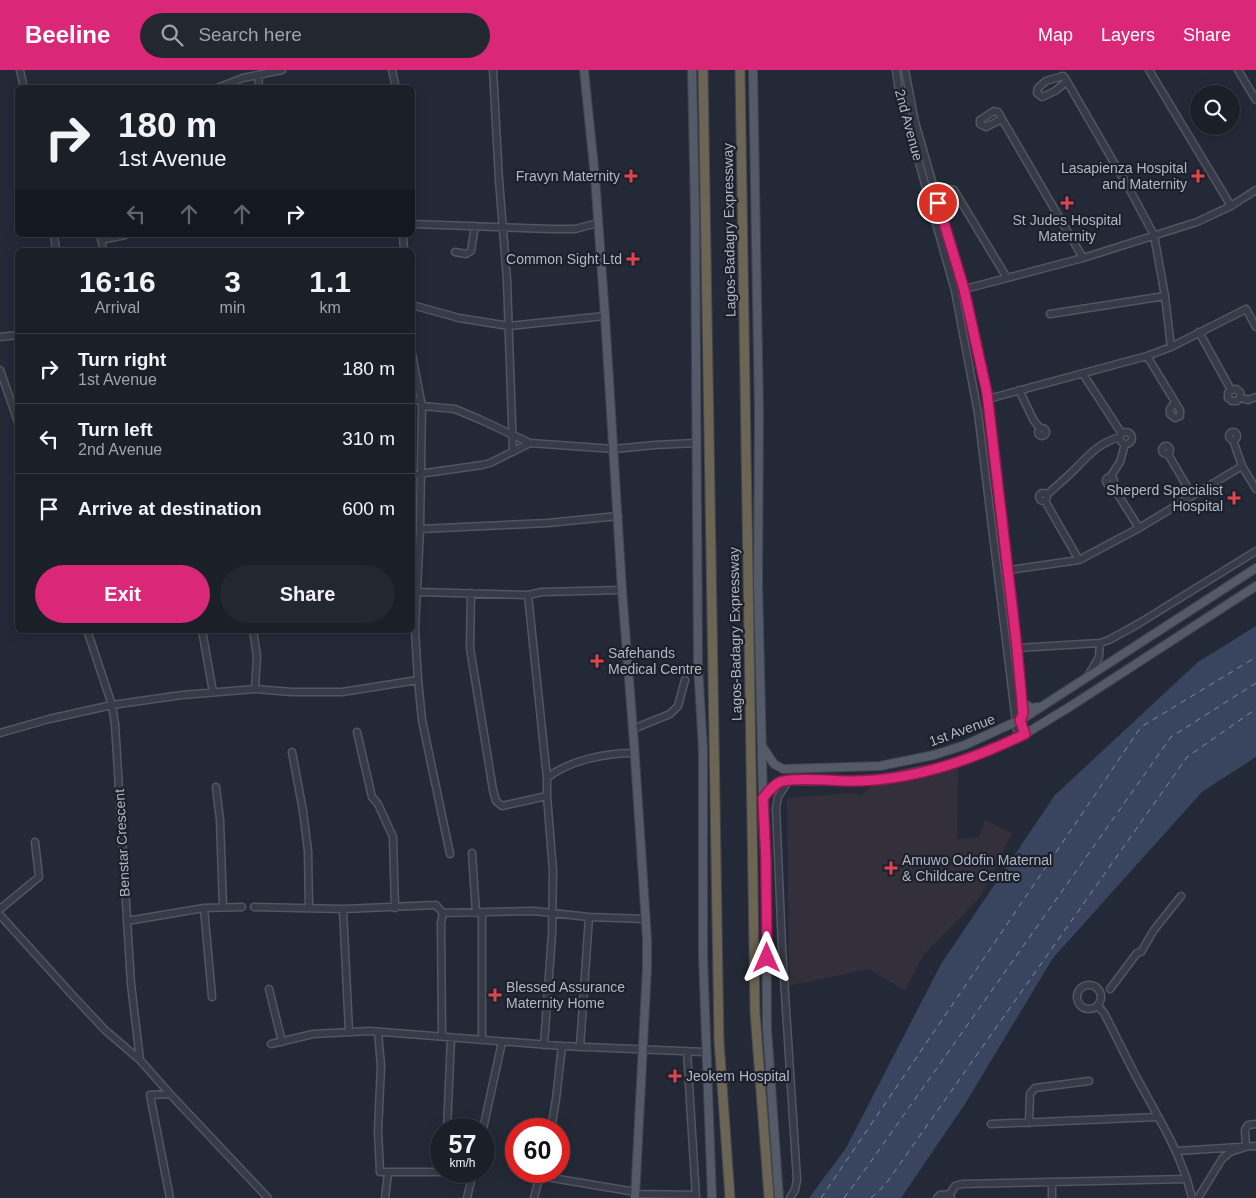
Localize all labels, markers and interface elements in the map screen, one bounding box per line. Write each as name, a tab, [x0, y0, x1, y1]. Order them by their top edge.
search box	[140, 13, 490, 58]
text: Beeline	[25, 21, 110, 48]
icon: search	[158, 21, 186, 49]
text: Search here	[198, 24, 302, 45]
text: Map	[1038, 25, 1073, 45]
text: Layers	[1101, 25, 1155, 45]
text: Share	[1183, 25, 1231, 45]
map controls	[1190, 85, 1240, 135]
button: search	[1190, 85, 1240, 135]
street label: 2nd Avenue	[892, 87, 926, 163]
icon: right	[35, 105, 100, 170]
text: 180 m	[118, 105, 217, 144]
street label: Lagos-Badagry Expressway	[719, 143, 739, 317]
text: 1st Avenue	[118, 146, 226, 171]
place label: Lasapienza Hospital and Maternity	[1061, 160, 1187, 192]
place label: Fravyn Maternity	[516, 168, 620, 184]
marker: Fravyn Maternity	[624, 169, 638, 183]
marker: Lasapienza Hospital and Maternity	[1191, 169, 1205, 183]
pin	[917, 182, 959, 224]
icon: arrive	[924, 189, 952, 217]
marker: St Judes Hospital Maternity	[1060, 196, 1074, 210]
icon: left	[122, 200, 150, 228]
icon: ahead	[175, 200, 203, 228]
icon: ahead	[228, 200, 256, 228]
icon: right	[281, 200, 309, 228]
place label: St Judes Hospital Maternity	[1013, 212, 1121, 244]
place label: Common Sight Ltd	[506, 251, 622, 267]
marker: Common Sight Ltd	[626, 252, 640, 266]
text: 16:16	[79, 265, 156, 298]
text: 3	[224, 265, 241, 298]
text: 1.1	[309, 265, 351, 298]
text: Arrival	[95, 299, 140, 316]
text: min	[220, 299, 245, 316]
text: km	[320, 299, 341, 316]
text: Turn right	[78, 349, 166, 370]
icon: right	[35, 355, 63, 383]
text: 180 m	[342, 358, 395, 379]
text: 1st Avenue	[78, 371, 157, 388]
text: Turn left	[78, 419, 153, 440]
icon: left	[35, 425, 63, 453]
text: 310 m	[342, 428, 395, 449]
text: 2nd Avenue	[78, 441, 162, 458]
place label: Sheperd Specialist Hospital	[1106, 482, 1223, 514]
marker: Sheperd Specialist Hospital	[1227, 491, 1241, 505]
icon: arrive	[35, 495, 63, 523]
text: Arrive at destination	[78, 498, 262, 519]
text: 600 m	[342, 498, 395, 519]
street label: Lagos-Badagry Expressway	[725, 547, 745, 721]
button: Exit	[35, 565, 210, 623]
button: Share	[220, 565, 395, 623]
place label: Safehands Medical Centre	[608, 645, 702, 677]
marker: Safehands Medical Centre	[590, 654, 604, 668]
street label: 1st Avenue	[927, 711, 997, 749]
street label: Benstar Crescent	[111, 788, 133, 897]
place label: Amuwo Odofin Maternal & Childcare Centre	[902, 852, 1052, 884]
marker: Amuwo Odofin Maternal & Childcare Centre	[884, 861, 898, 875]
position arrow	[740, 931, 792, 983]
place label: Blessed Assurance Maternity Home	[506, 979, 625, 1011]
marker: Blessed Assurance Maternity Home	[488, 988, 502, 1002]
place label: Jeokem Hospital	[686, 1068, 790, 1084]
marker: Jeokem Hospital	[668, 1069, 682, 1083]
speed limit sign: 60	[505, 1118, 570, 1183]
text: 57	[449, 1130, 476, 1158]
text: km/h	[449, 1156, 476, 1170]

